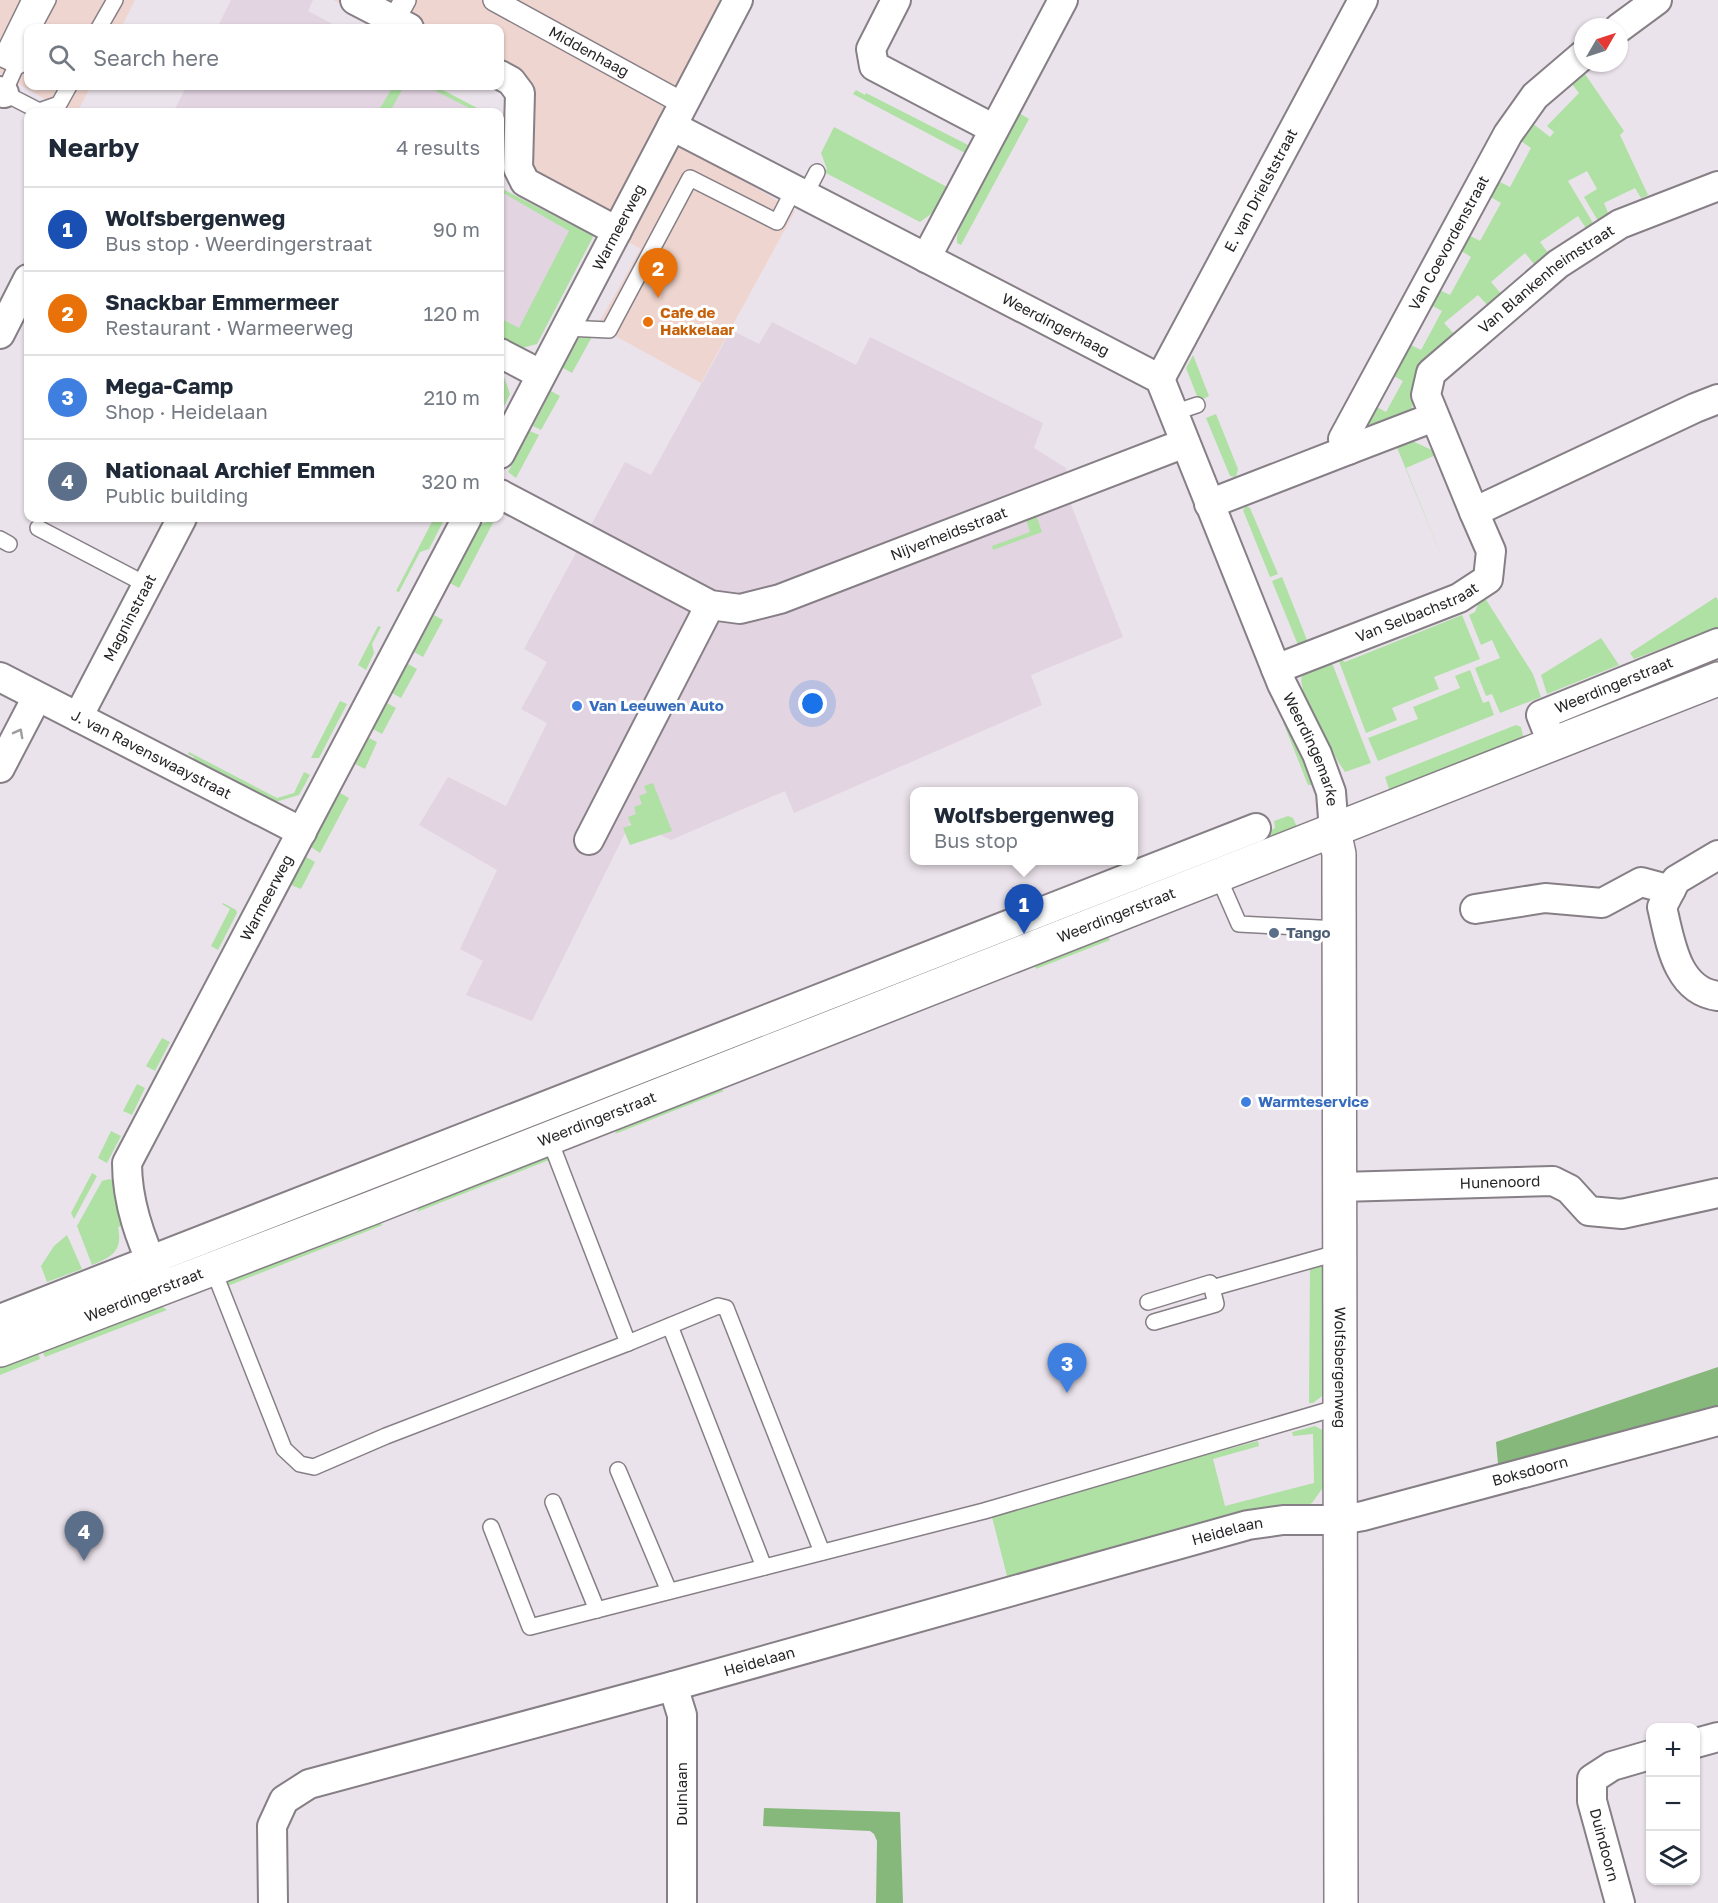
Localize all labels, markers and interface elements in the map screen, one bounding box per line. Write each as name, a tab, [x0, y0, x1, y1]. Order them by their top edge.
north arrow	[1574, 18, 1628, 72]
street label: Middenhaag	[546, 22, 632, 80]
search box	[24, 24, 504, 90]
icon: search	[45, 41, 78, 74]
text: Search here	[93, 44, 219, 71]
street label: E. van Drielststraat	[1220, 125, 1300, 255]
text: Nearby	[48, 132, 139, 163]
text: 4 results	[396, 135, 480, 159]
street label: Van Coevordenstraat	[1404, 172, 1492, 313]
street label: Warmeerweg	[588, 181, 648, 273]
text: Wolfsbergenweg	[105, 204, 285, 231]
text: 1	[62, 217, 73, 241]
text: 90 m	[433, 217, 480, 241]
street label: Van Blankenheimstraat	[1474, 220, 1617, 336]
text: Bus stop · Weerdingerstraat	[105, 231, 372, 255]
pin: 2	[638, 248, 678, 298]
text: Snackbar Emmermeer	[105, 288, 339, 315]
street label: Weerdingerhaag	[999, 289, 1113, 359]
text: 2	[61, 301, 74, 325]
text: 120 m	[424, 301, 480, 325]
place label: Cafe de Hakkelaar	[660, 303, 734, 338]
text: Restaurant · Warmeerweg	[105, 315, 354, 339]
marker: Cafe de Hakkelaar	[641, 315, 655, 329]
text: Mega-Camp	[105, 372, 233, 399]
text: 3	[61, 385, 74, 409]
text: 210 m	[424, 385, 480, 409]
text: Shop · Heidelaan	[105, 399, 268, 423]
text: Nationaal Archief Emmen	[105, 456, 375, 483]
text: 4	[61, 469, 74, 493]
text: 320 m	[422, 469, 480, 493]
text: Public building	[105, 483, 248, 507]
street label: Nijverheidsstraat	[888, 502, 1010, 564]
street label: Magninstraat	[99, 571, 159, 664]
street label: Van Selbachstraat	[1353, 578, 1481, 645]
street label: Weerdingerstraat	[1552, 652, 1675, 716]
your location	[798, 689, 827, 718]
street label: Weerdingemarke	[1280, 689, 1342, 807]
place label: Van Leeuwen Auto	[589, 696, 724, 714]
marker: Van Leeuwen Auto	[570, 699, 584, 713]
street label: J. van Ravenswaaystraat	[69, 705, 235, 802]
one-way arrow	[12, 728, 23, 739]
popup	[910, 787, 1138, 865]
text: Wolfsbergenweg	[934, 801, 1114, 828]
text: Bus stop	[934, 828, 1018, 852]
street label: Warmeerweg	[236, 851, 296, 944]
street label: Weerdingerstraat	[1054, 883, 1178, 946]
pin: 1	[1004, 884, 1044, 934]
place label: Tango	[1286, 923, 1331, 941]
marker: Tango	[1267, 926, 1281, 940]
street label: Weerdingerstraat	[535, 1087, 658, 1150]
place label: Warmteservice	[1258, 1092, 1369, 1110]
marker: Warmteservice	[1239, 1095, 1253, 1109]
street label: Hunenoord	[1459, 1171, 1540, 1192]
street label: Weerdingerstraat	[82, 1263, 205, 1325]
street label: Wolfsbergenweg	[1332, 1307, 1350, 1428]
pin: 3	[1048, 1344, 1086, 1393]
street label: Boksdoorn	[1490, 1452, 1570, 1489]
pin: 4	[64, 1512, 104, 1561]
street label: Heidelaan	[1190, 1513, 1264, 1548]
street label: Heidelaan	[722, 1642, 797, 1679]
map controls	[1646, 1723, 1700, 1885]
button: +	[1646, 1723, 1700, 1777]
street label: Duinlaan	[672, 1762, 690, 1826]
button: −	[1646, 1777, 1700, 1831]
street label: Duindoorn	[1587, 1806, 1623, 1883]
button: layers	[1646, 1831, 1700, 1885]

